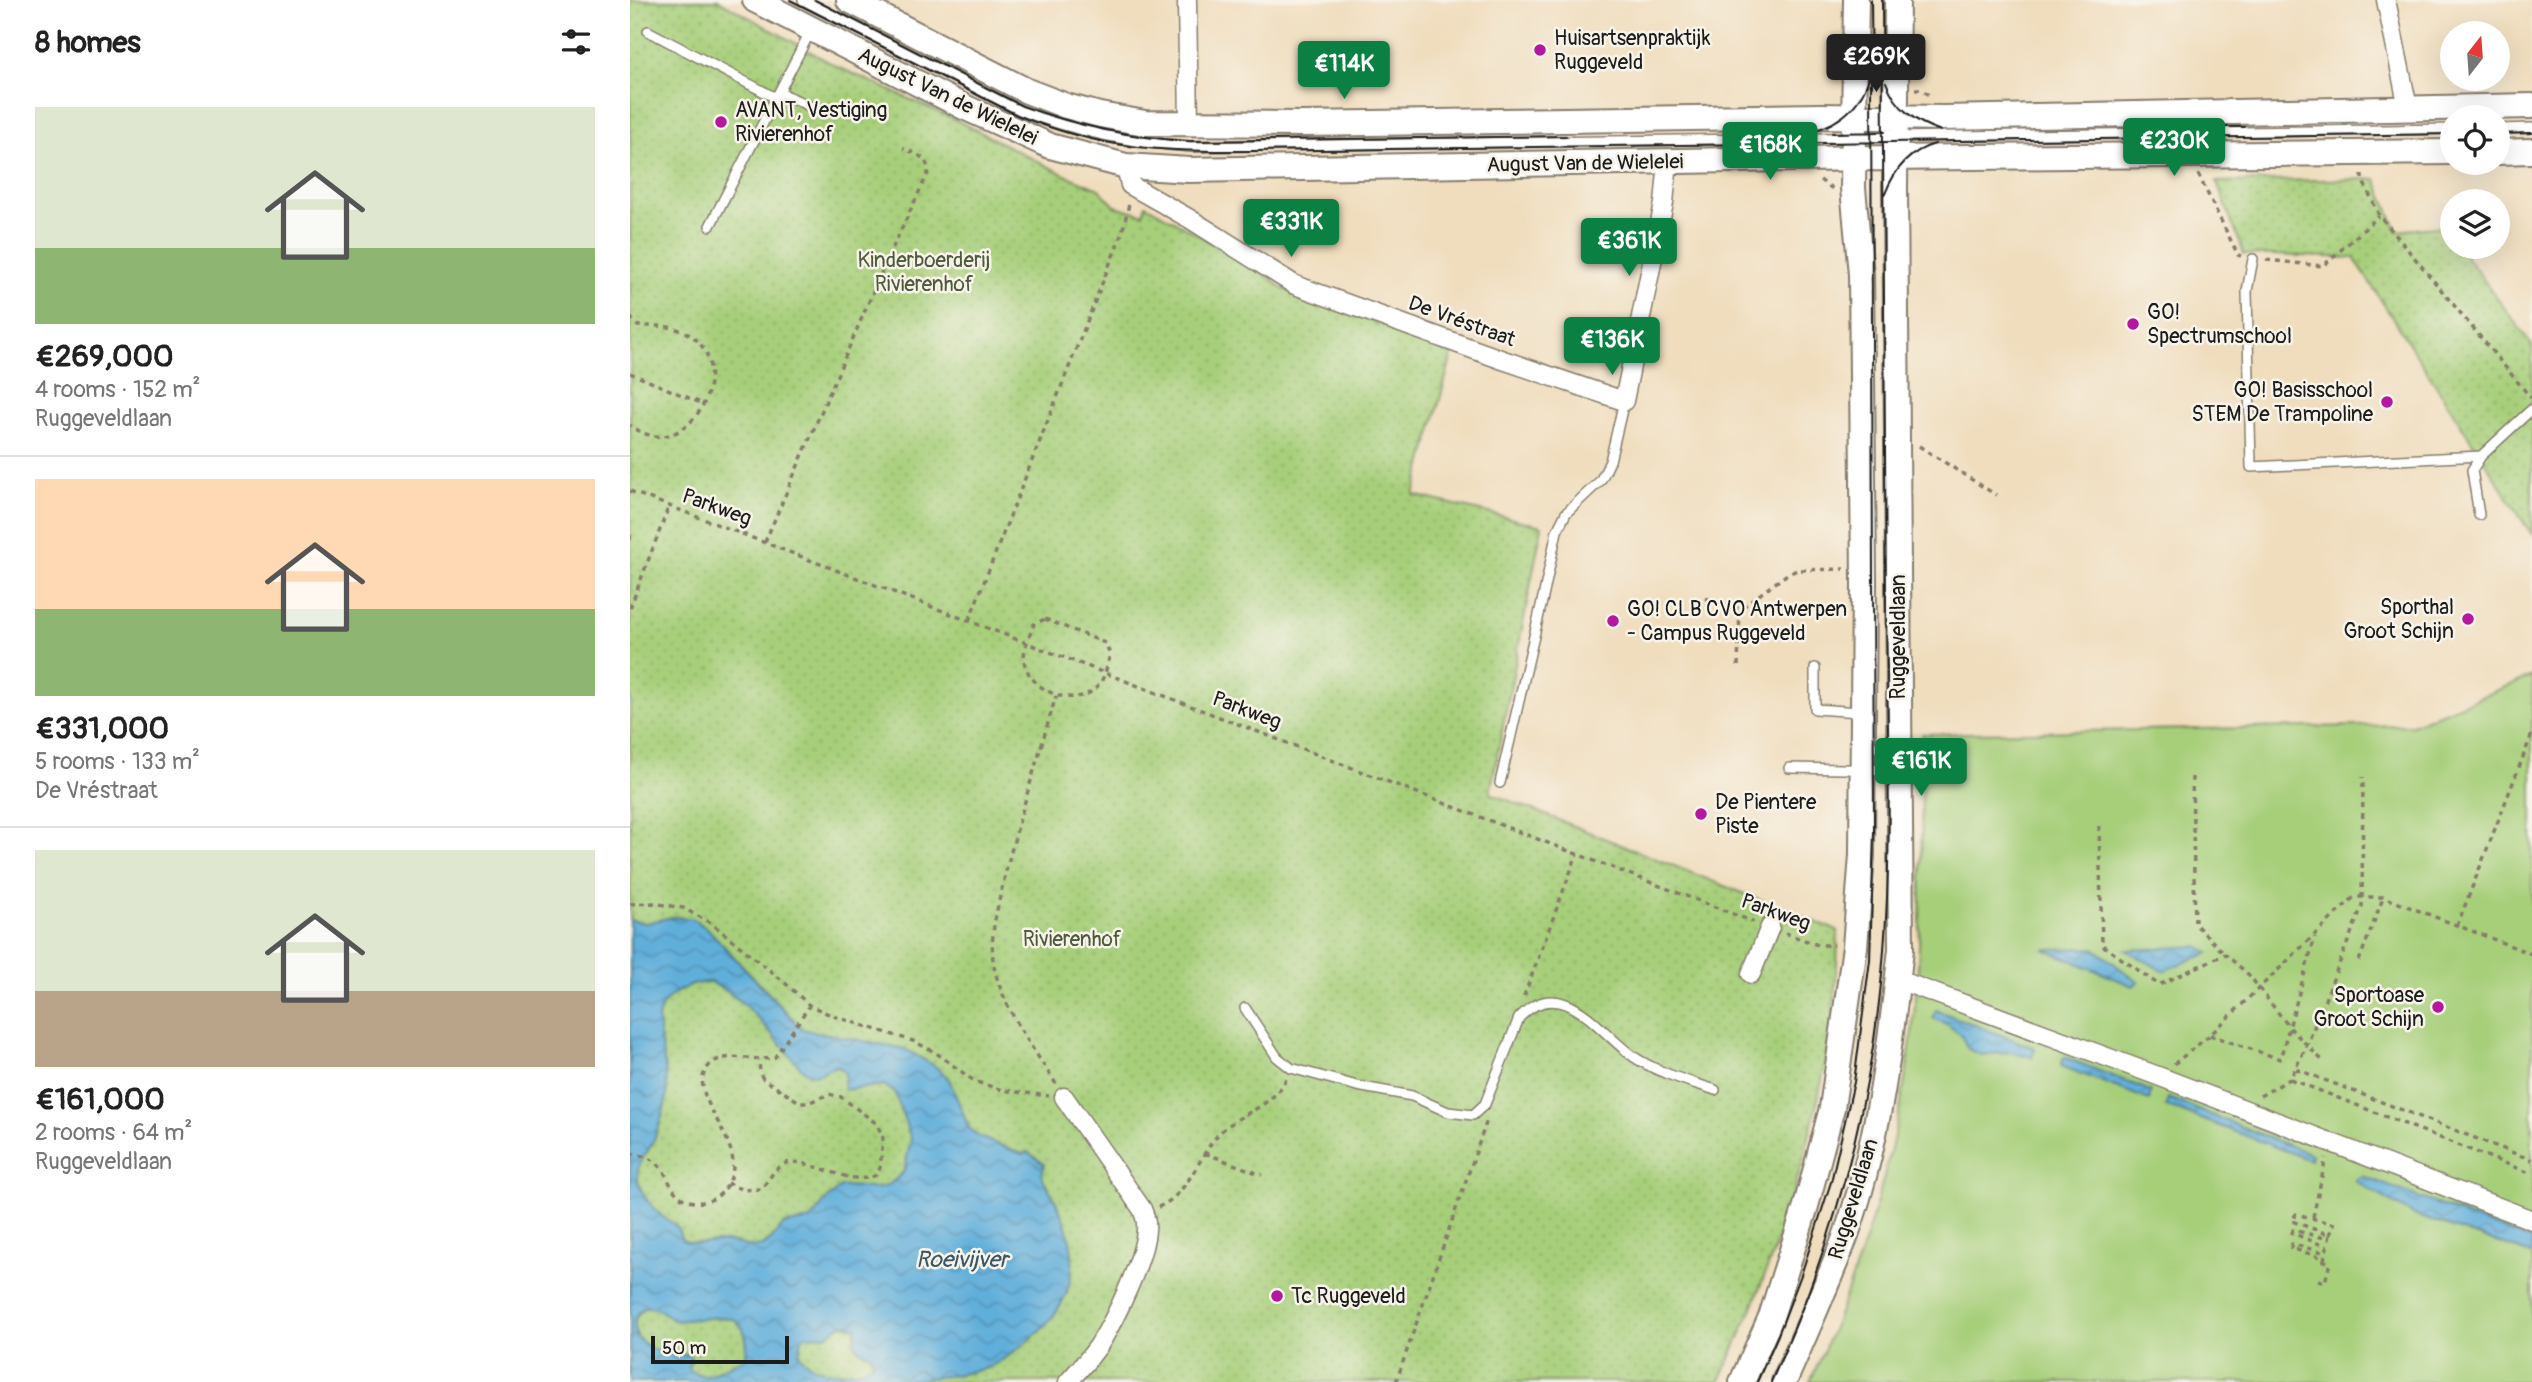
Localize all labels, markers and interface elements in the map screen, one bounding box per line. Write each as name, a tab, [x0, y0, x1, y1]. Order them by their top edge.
north arrow	[2440, 21, 2510, 91]
map controls	[2440, 21, 2510, 259]
icon: filters	[557, 23, 595, 61]
text: 8 homes	[35, 24, 141, 61]
place label: Huisartsenpraktijk Ruggeveld	[1554, 25, 1711, 76]
pin: €269K	[1827, 34, 1925, 94]
street label: August Van de Wielelei	[853, 41, 1042, 152]
pin: €114K	[1295, 42, 1393, 101]
marker: Huisartsenpraktijk Ruggeveld	[1532, 42, 1548, 58]
text: €269K	[1842, 42, 1910, 71]
text: €114K	[1314, 49, 1374, 78]
place label: AVANT, Vestiging Rivierenhof	[735, 97, 887, 148]
button: locate	[2440, 105, 2510, 175]
marker: AVANT, Vestiging Rivierenhof	[713, 114, 729, 130]
pin: €230K	[2125, 118, 2223, 178]
pin: €168K	[1721, 122, 1819, 182]
text: €230K	[2139, 126, 2209, 155]
text: €168K	[1738, 130, 1802, 159]
street label: August Van de Wielelei	[1486, 148, 1684, 179]
icon: home	[252, 152, 378, 278]
button: layers	[2440, 189, 2510, 259]
pin: €331K	[1242, 200, 1340, 259]
text: €331K	[1259, 207, 1323, 236]
pin: €361K	[1580, 218, 1678, 278]
text: €361K	[1597, 226, 1661, 255]
park label: Kinderboerderij Rivierenhof	[858, 247, 990, 298]
street label: De Vréstraat	[1405, 290, 1520, 353]
place label: GO! Spectrumschool	[2147, 299, 2292, 350]
marker: GO! Spectrumschool	[2125, 316, 2141, 332]
pin: €136K	[1563, 318, 1661, 377]
text: €136K	[1580, 325, 1644, 354]
text: €269,000	[35, 338, 174, 375]
text: 4 rooms · 152 m²	[35, 375, 201, 404]
place label: GO! Basisschool STEM De Trampoline	[2192, 377, 2374, 428]
marker: GO! Basisschool STEM De Trampoline	[2379, 394, 2395, 410]
text: Ruggeveldlaan	[35, 404, 172, 433]
street label: Parkweg	[678, 482, 755, 532]
icon: home	[252, 524, 378, 650]
street label: Ruggeveldlaan	[1885, 574, 1912, 700]
place label: Sporthal Groot Schijn	[2344, 594, 2454, 645]
place label: GO! CLB CVO Antwerpen - Campus Ruggeveld	[1627, 596, 1847, 647]
marker: Sporthal Groot Schijn	[2460, 611, 2476, 627]
marker: GO! CLB CVO Antwerpen - Campus Ruggeveld	[1605, 613, 1621, 629]
street label: Parkweg	[1208, 685, 1285, 736]
text: €331,000	[35, 710, 169, 747]
pin: €161K	[1872, 738, 1970, 798]
text: €161K	[1891, 746, 1951, 775]
text: 5 rooms · 133 m²	[35, 747, 200, 776]
text: De Vréstraat	[35, 776, 158, 805]
place label: De Pientere Piste	[1715, 789, 1817, 840]
marker: De Pientere Piste	[1693, 806, 1709, 822]
street label: Parkweg	[1737, 887, 1814, 937]
icon: home	[252, 895, 378, 1021]
park label: Rivierenhof	[1023, 926, 1122, 953]
place label: Sportoase Groot Schijn	[2314, 982, 2425, 1033]
marker: Sportoase Groot Schijn	[2430, 999, 2446, 1015]
text: €161,000	[35, 1081, 165, 1118]
text: 2 rooms · 64 m²	[35, 1118, 192, 1147]
street label: Ruggeveldlaan	[1822, 1135, 1885, 1263]
text: Ruggeveldlaan	[35, 1147, 172, 1176]
water label: Roeivijver	[916, 1245, 1011, 1274]
place label: Tc Ruggeveld	[1291, 1283, 1406, 1310]
marker: Tc Ruggeveld	[1269, 1288, 1285, 1304]
scale bar	[651, 1333, 789, 1365]
text: 50 m	[662, 1336, 706, 1360]

